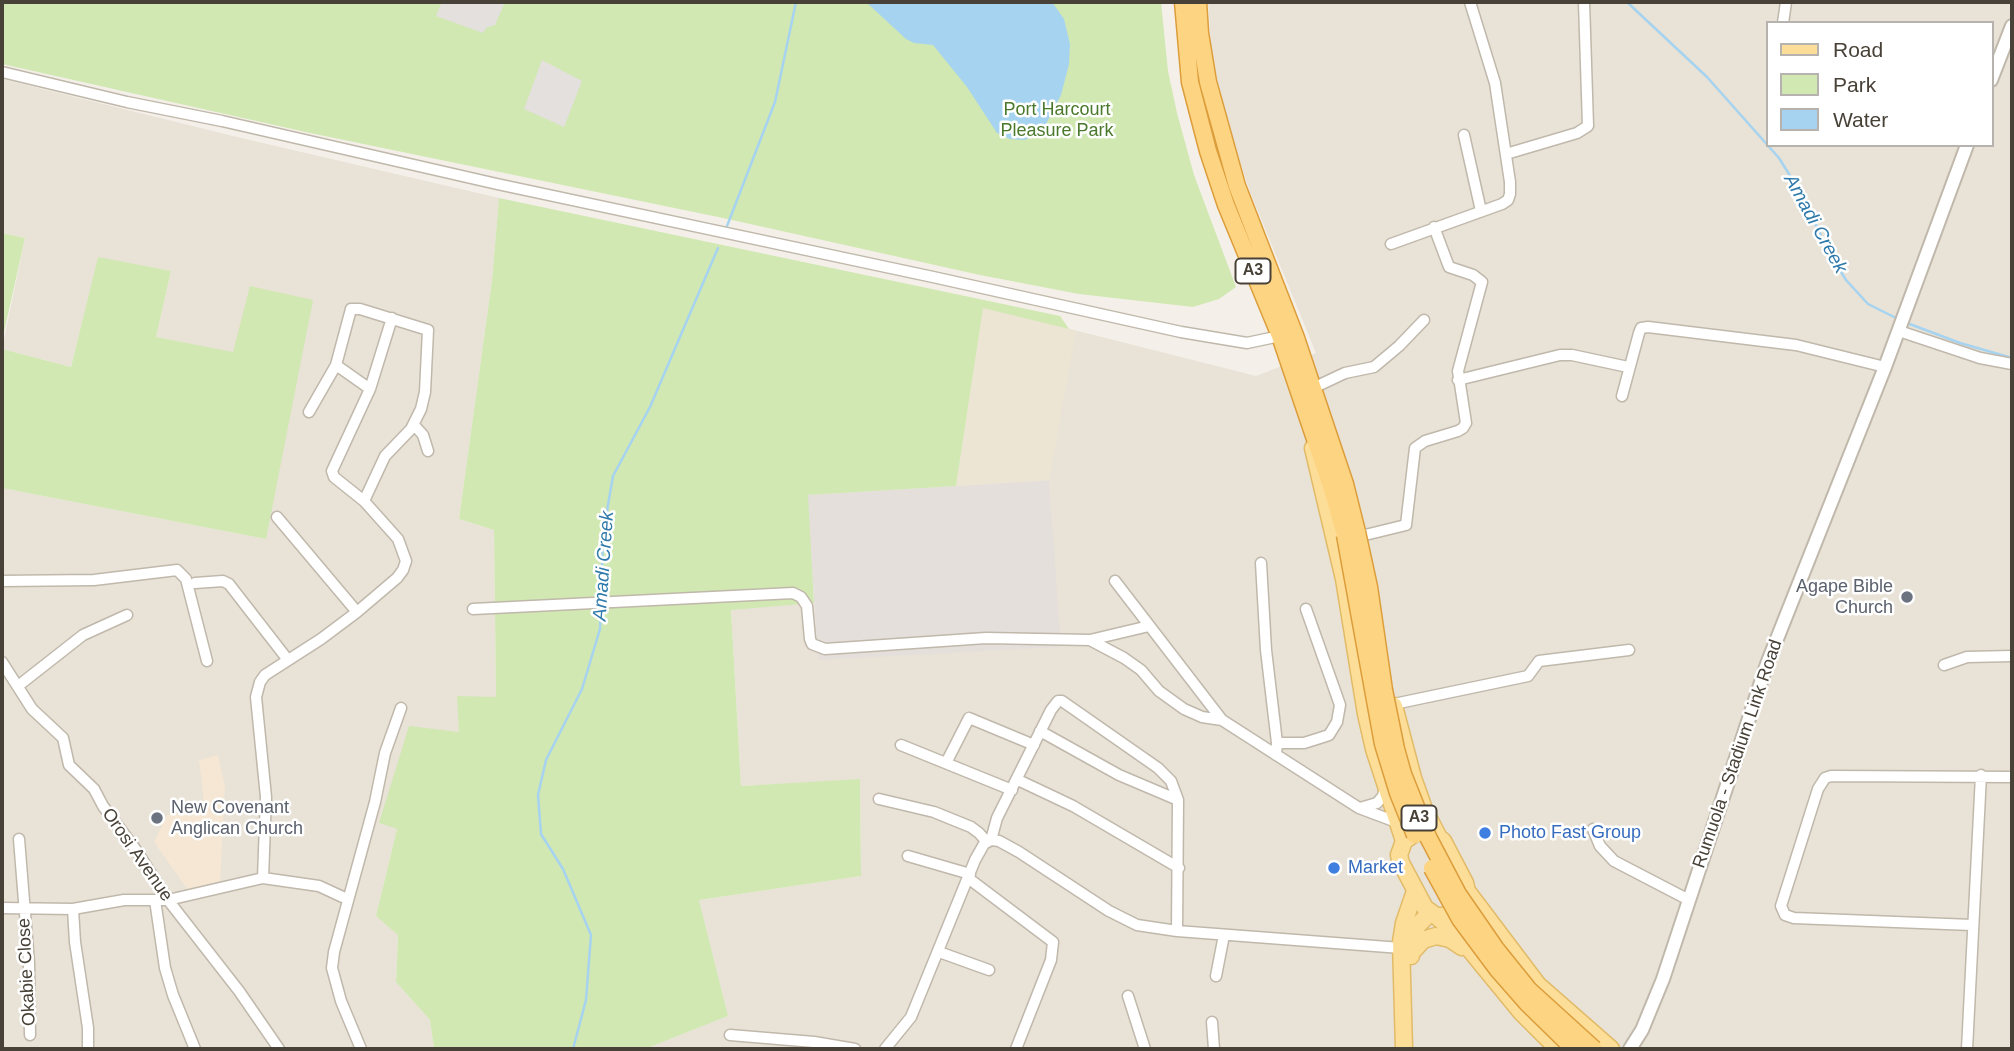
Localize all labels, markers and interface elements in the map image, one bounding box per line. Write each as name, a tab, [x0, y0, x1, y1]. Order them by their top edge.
legend	[1766, 21, 1993, 147]
text: Road	[1833, 38, 1883, 61]
text: Park	[1833, 73, 1876, 96]
park label: Port Harcourt Pleasure Park	[1000, 99, 1114, 142]
text: Water	[1833, 108, 1888, 131]
water label: Amadi Creek	[1778, 170, 1852, 278]
road number: A3	[1236, 258, 1270, 284]
water label: Amadi Creek	[589, 510, 619, 622]
place label: Agape Bible Church	[1796, 576, 1893, 618]
marker: Agape Bible Church	[1899, 589, 1915, 605]
street label: Rumuola - Stadium Link Road	[1689, 637, 1787, 871]
place label: New Covenant Anglican Church	[171, 797, 303, 840]
street label: Orosi Avenue	[97, 804, 177, 906]
road number: A3	[1402, 806, 1436, 831]
marker: New Covenant Anglican Church	[149, 810, 165, 826]
place label: Photo Fast Group	[1499, 822, 1641, 844]
marker: Photo Fast Group	[1477, 825, 1493, 841]
place label: Market	[1348, 857, 1403, 879]
marker: Market	[1326, 860, 1342, 876]
street label: Okabie Close	[13, 917, 41, 1027]

